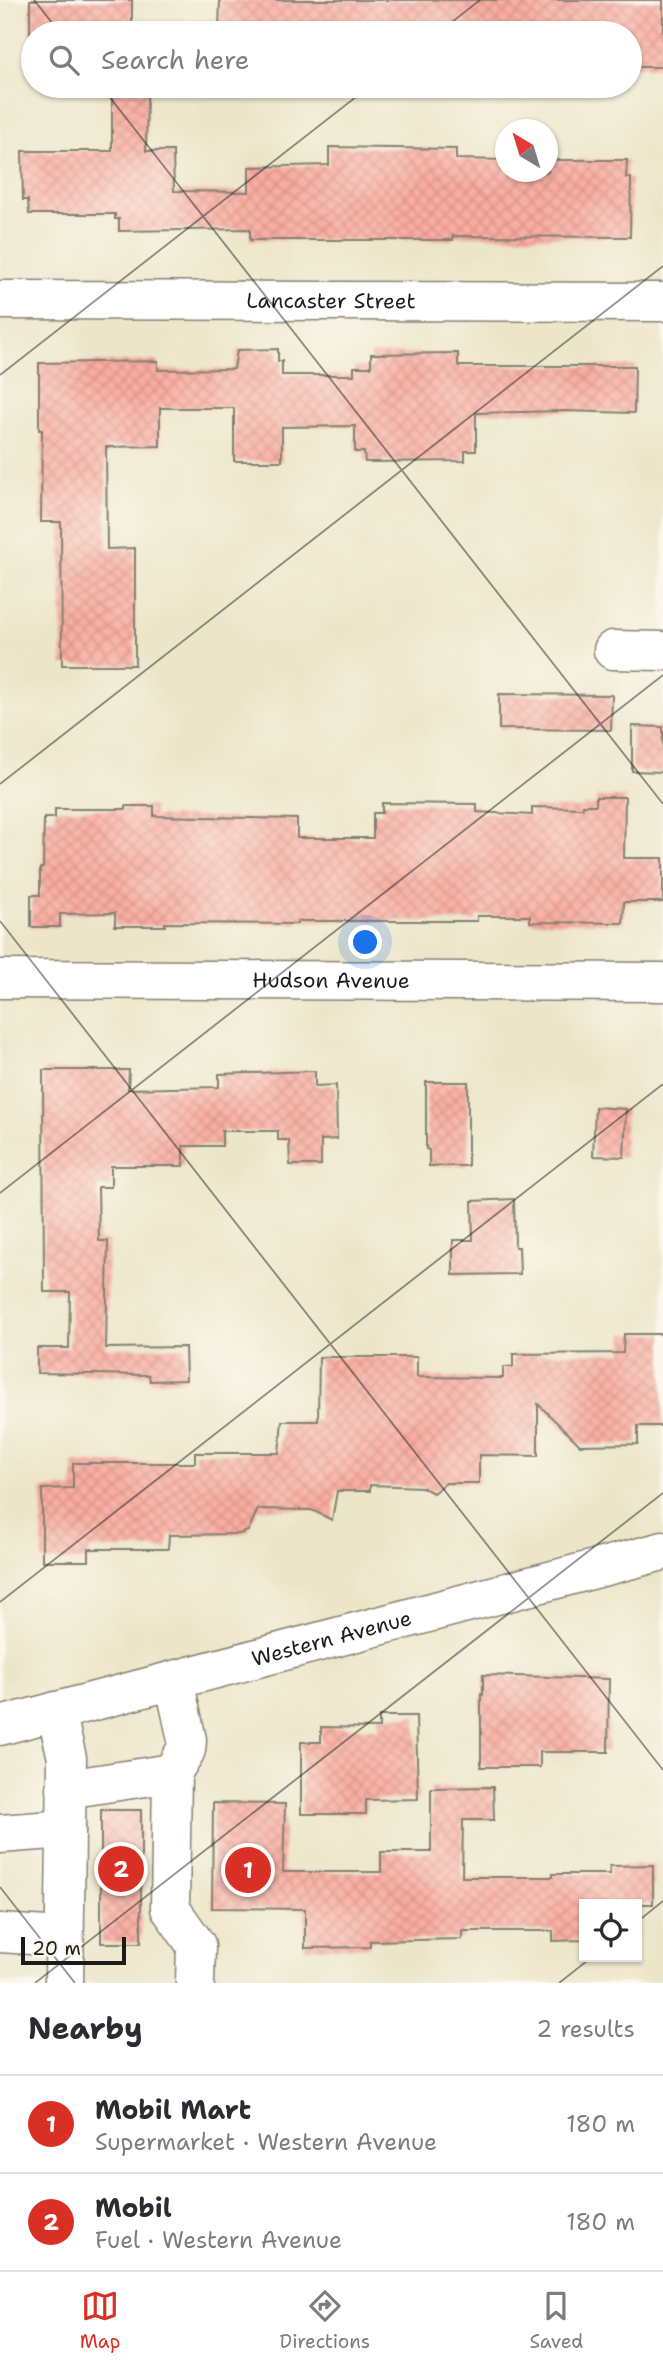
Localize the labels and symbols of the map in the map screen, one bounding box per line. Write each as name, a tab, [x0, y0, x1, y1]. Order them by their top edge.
north arrow	[495, 119, 558, 182]
street label: Lancaster Street	[246, 287, 416, 315]
your location	[348, 925, 382, 959]
street label: Hudson Avenue	[252, 966, 410, 995]
street label: Western Avenue	[249, 1604, 415, 1673]
pin: 2	[98, 1843, 144, 1895]
pin: 1	[225, 1844, 271, 1896]
scale bar	[21, 1934, 126, 1966]

